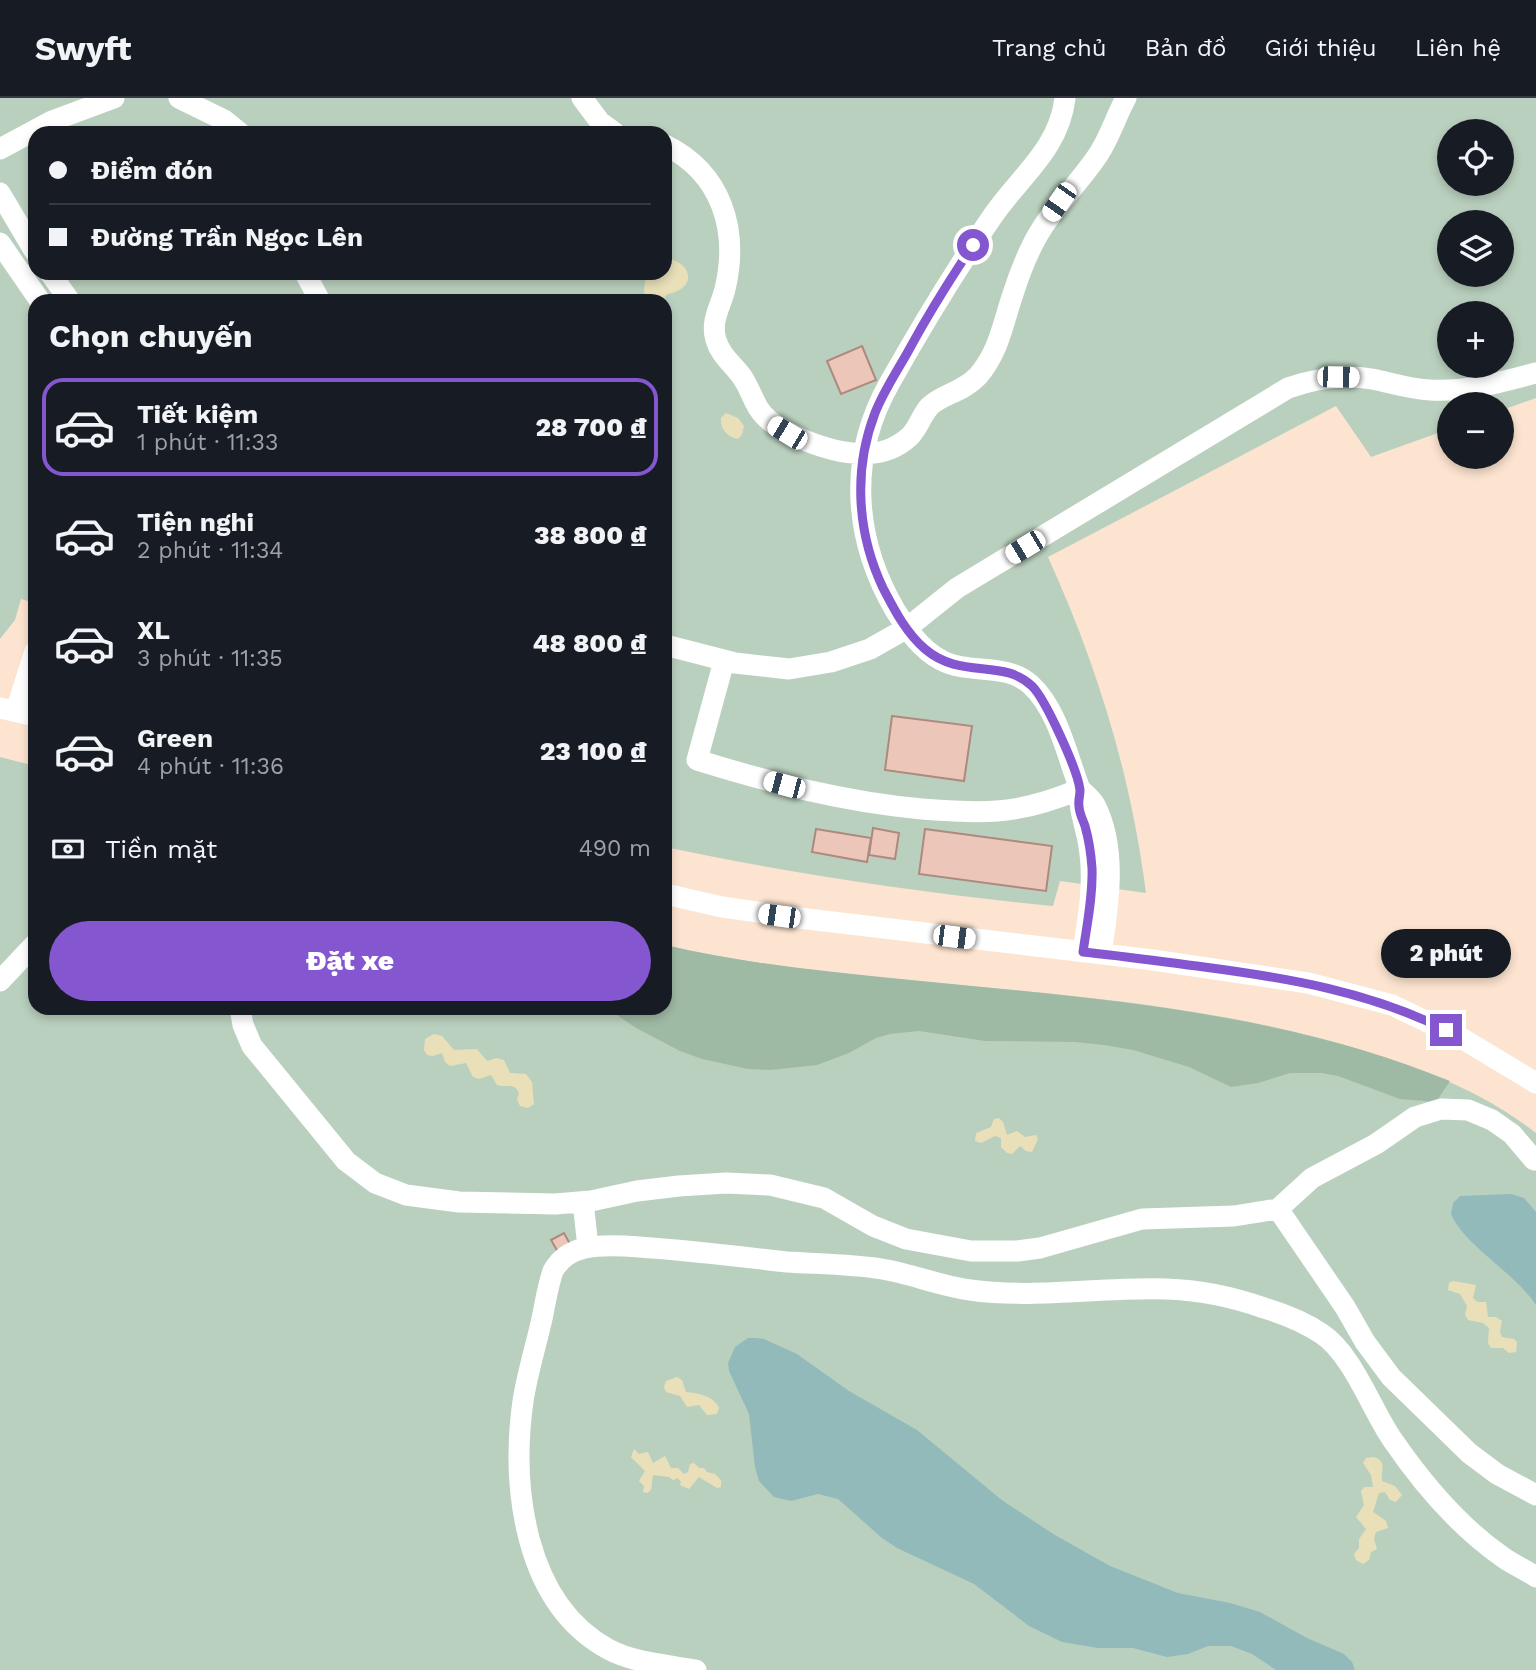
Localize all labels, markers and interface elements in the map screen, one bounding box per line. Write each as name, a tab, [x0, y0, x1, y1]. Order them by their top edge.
text: Swyft	[35, 29, 132, 68]
text: Trang chủ	[992, 34, 1107, 62]
text: Bản đồ	[1145, 34, 1226, 62]
text: Giới thiệu	[1264, 34, 1377, 62]
text: Liên hệ	[1415, 34, 1501, 62]
map controls	[1437, 119, 1514, 469]
button: locate	[1437, 119, 1514, 196]
text: Điểm đón	[91, 155, 213, 185]
car	[1039, 179, 1080, 225]
button: layers	[1437, 210, 1514, 287]
text: Đường Trần Ngọc Lên	[91, 222, 363, 252]
route start	[957, 229, 989, 261]
button: +	[1437, 301, 1514, 378]
text: Chọn chuyến	[49, 317, 253, 355]
car	[1317, 366, 1360, 388]
button: −	[1437, 392, 1514, 469]
icon: car	[53, 396, 116, 459]
text: Tiết kiệm	[137, 399, 258, 429]
text: 28 700 ₫	[535, 412, 647, 442]
car	[764, 413, 811, 453]
text: 1 phút · 11:33	[137, 429, 278, 456]
icon: car	[53, 504, 116, 567]
text: Tiện nghi	[137, 507, 254, 537]
text: 38 800 ₫	[534, 520, 647, 550]
car	[1002, 527, 1049, 567]
text: 2 phút · 11:34	[137, 537, 283, 564]
icon: car	[53, 612, 116, 675]
text: XL	[137, 615, 170, 645]
text: 48 800 ₫	[532, 628, 647, 658]
text: 3 phút · 11:35	[137, 645, 283, 672]
icon: car	[53, 720, 116, 783]
text: Green	[137, 723, 213, 753]
text: 23 100 ₫	[540, 736, 647, 766]
text: 4 phút · 11:36	[137, 753, 284, 780]
car	[761, 769, 808, 801]
icon: cash	[49, 830, 87, 868]
text: Tiền mặt	[105, 834, 217, 864]
text: 490 m	[579, 835, 651, 862]
car	[757, 903, 802, 929]
button: Đặt xe	[49, 921, 651, 1001]
car	[932, 924, 977, 950]
callout: 2 phút	[1381, 928, 1511, 978]
text: 2 phút	[1409, 940, 1483, 967]
route end	[1430, 1014, 1462, 1046]

